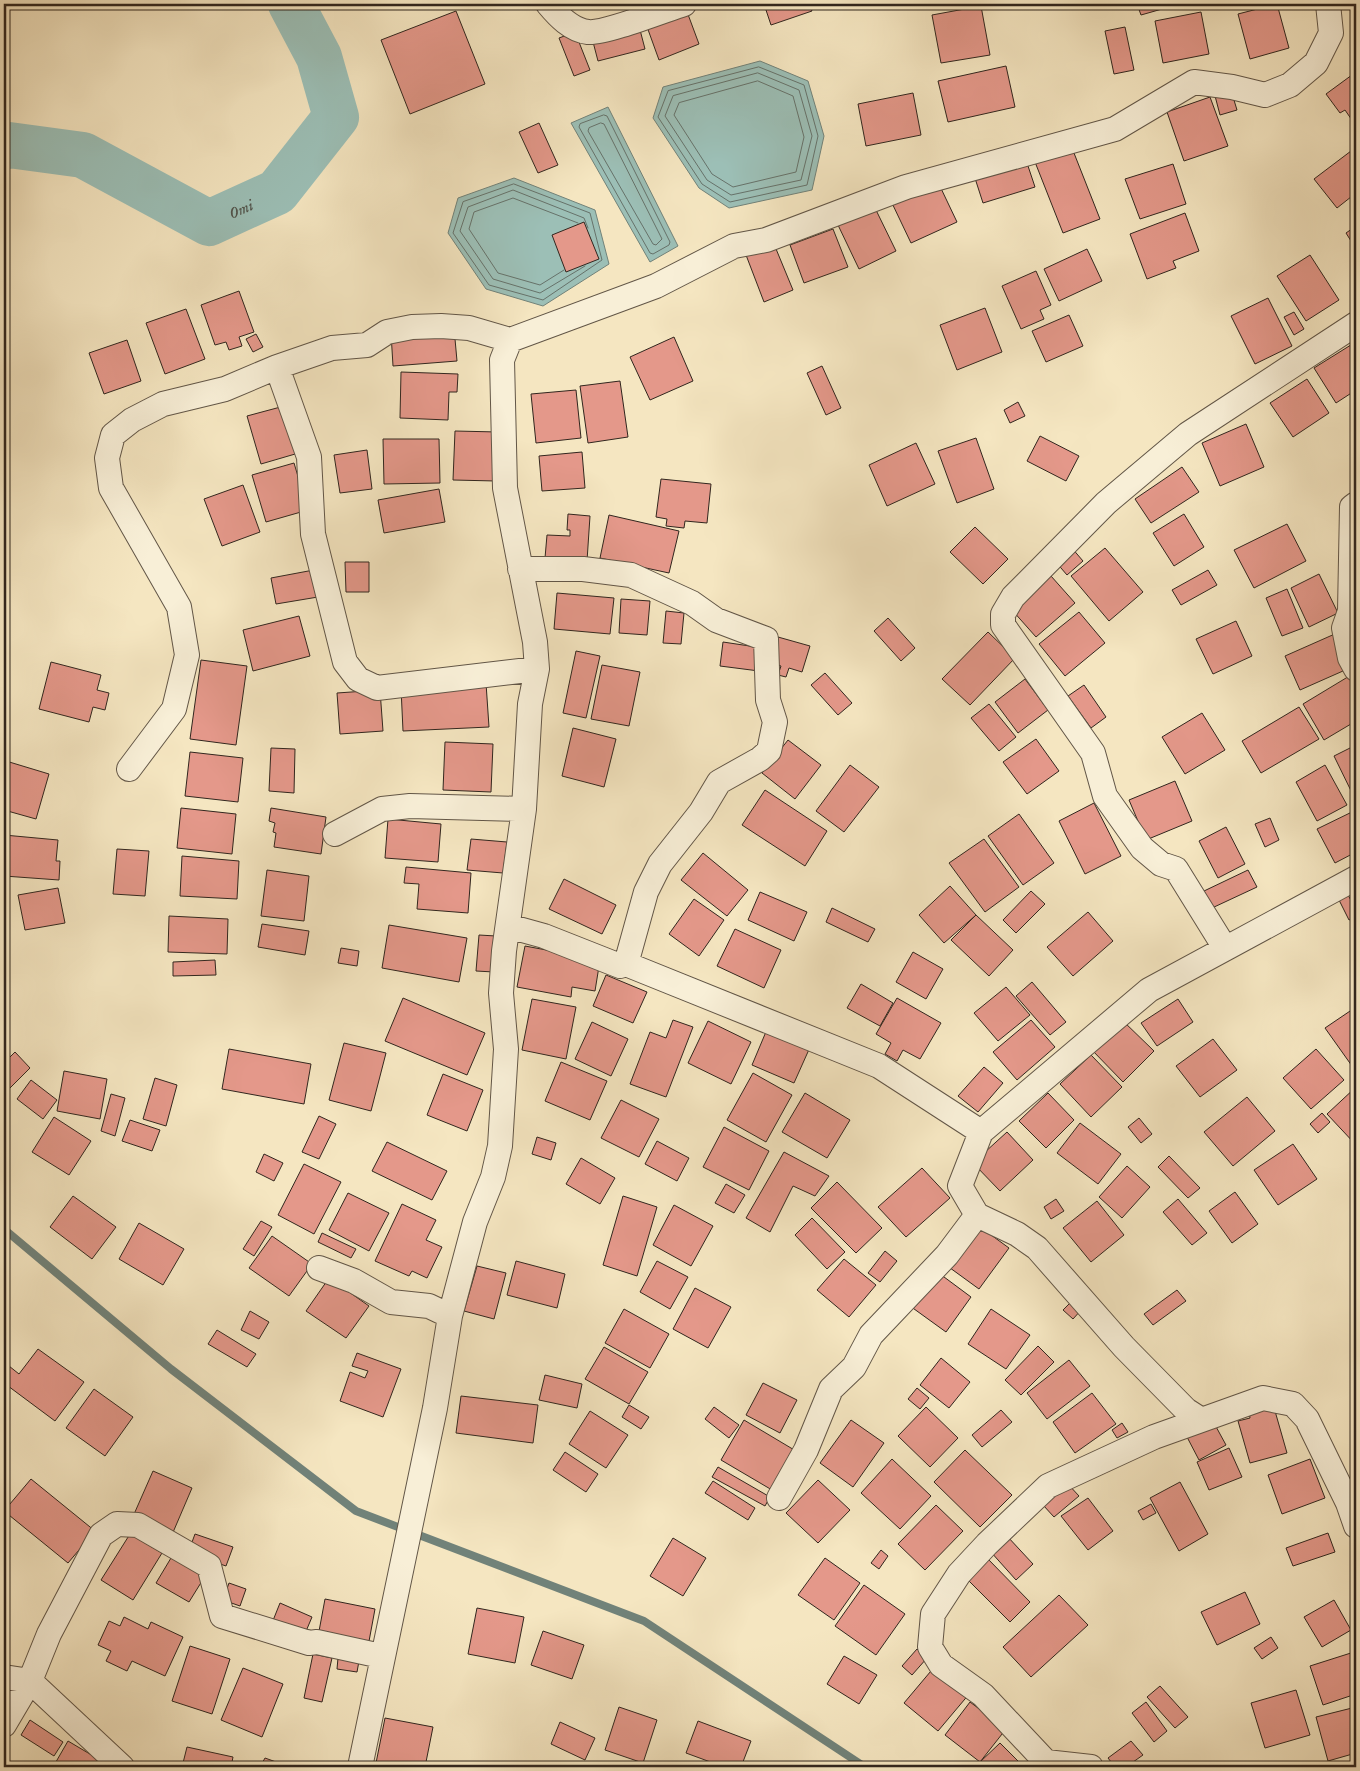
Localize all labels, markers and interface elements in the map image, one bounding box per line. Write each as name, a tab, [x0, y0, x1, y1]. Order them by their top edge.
water label: Omi	[226, 196, 258, 225]

